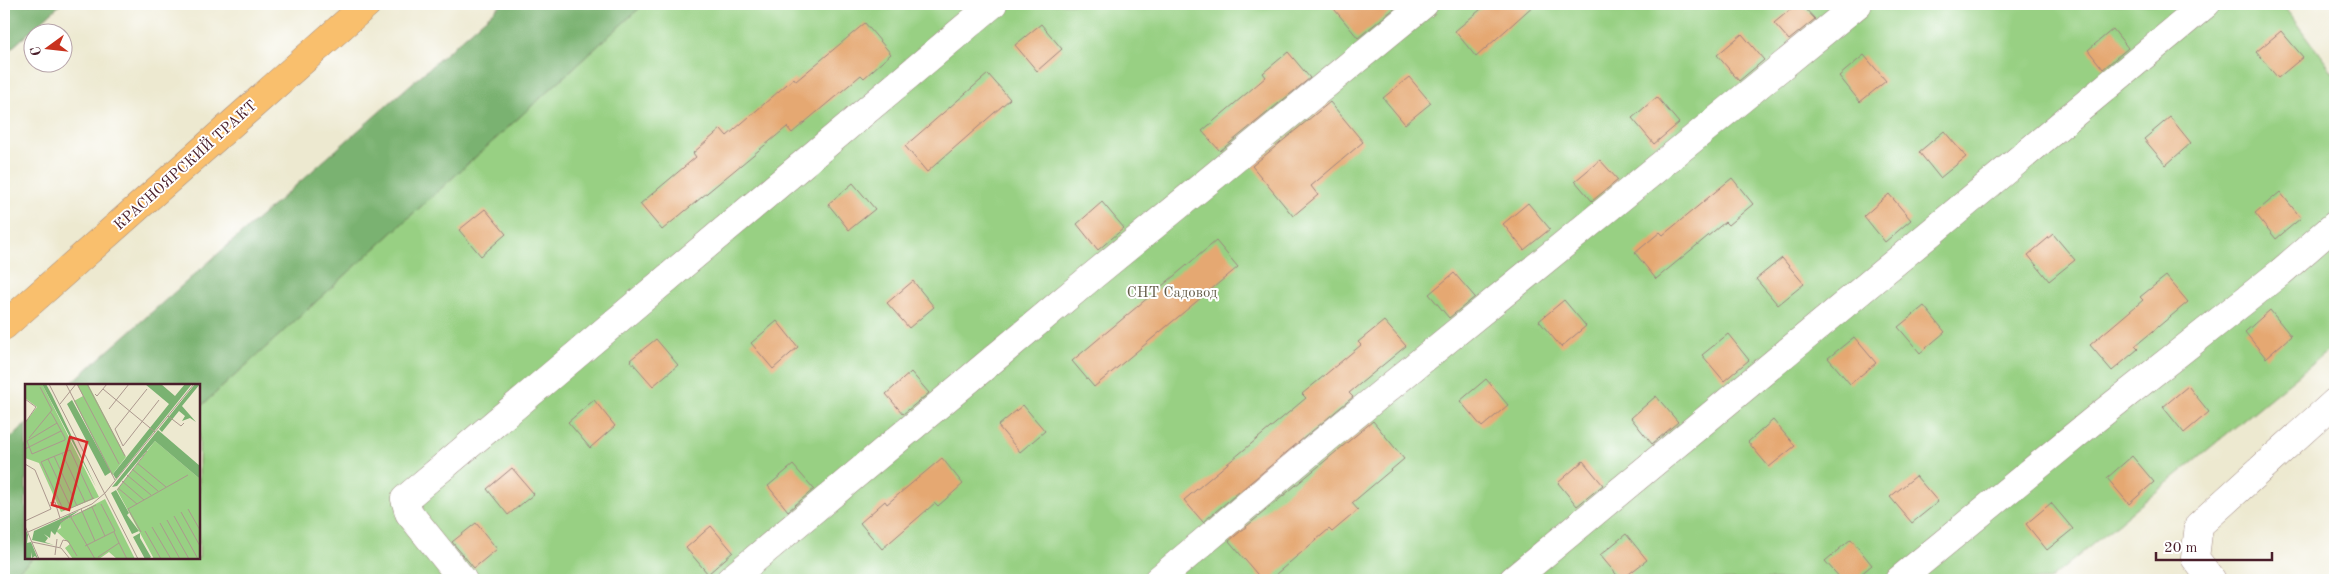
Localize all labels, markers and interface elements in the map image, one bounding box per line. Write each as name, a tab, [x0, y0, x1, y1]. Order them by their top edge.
north arrow	[22, 22, 72, 72]
text: С	[28, 45, 44, 57]
street label: КРАСНОЯРСКИЙ ТРАКТ	[109, 95, 260, 234]
park label: СНТ Садовод	[1127, 286, 1218, 301]
inset map	[25, 384, 200, 559]
scale bar	[2156, 529, 2273, 561]
text: 20 m	[2164, 541, 2198, 556]

